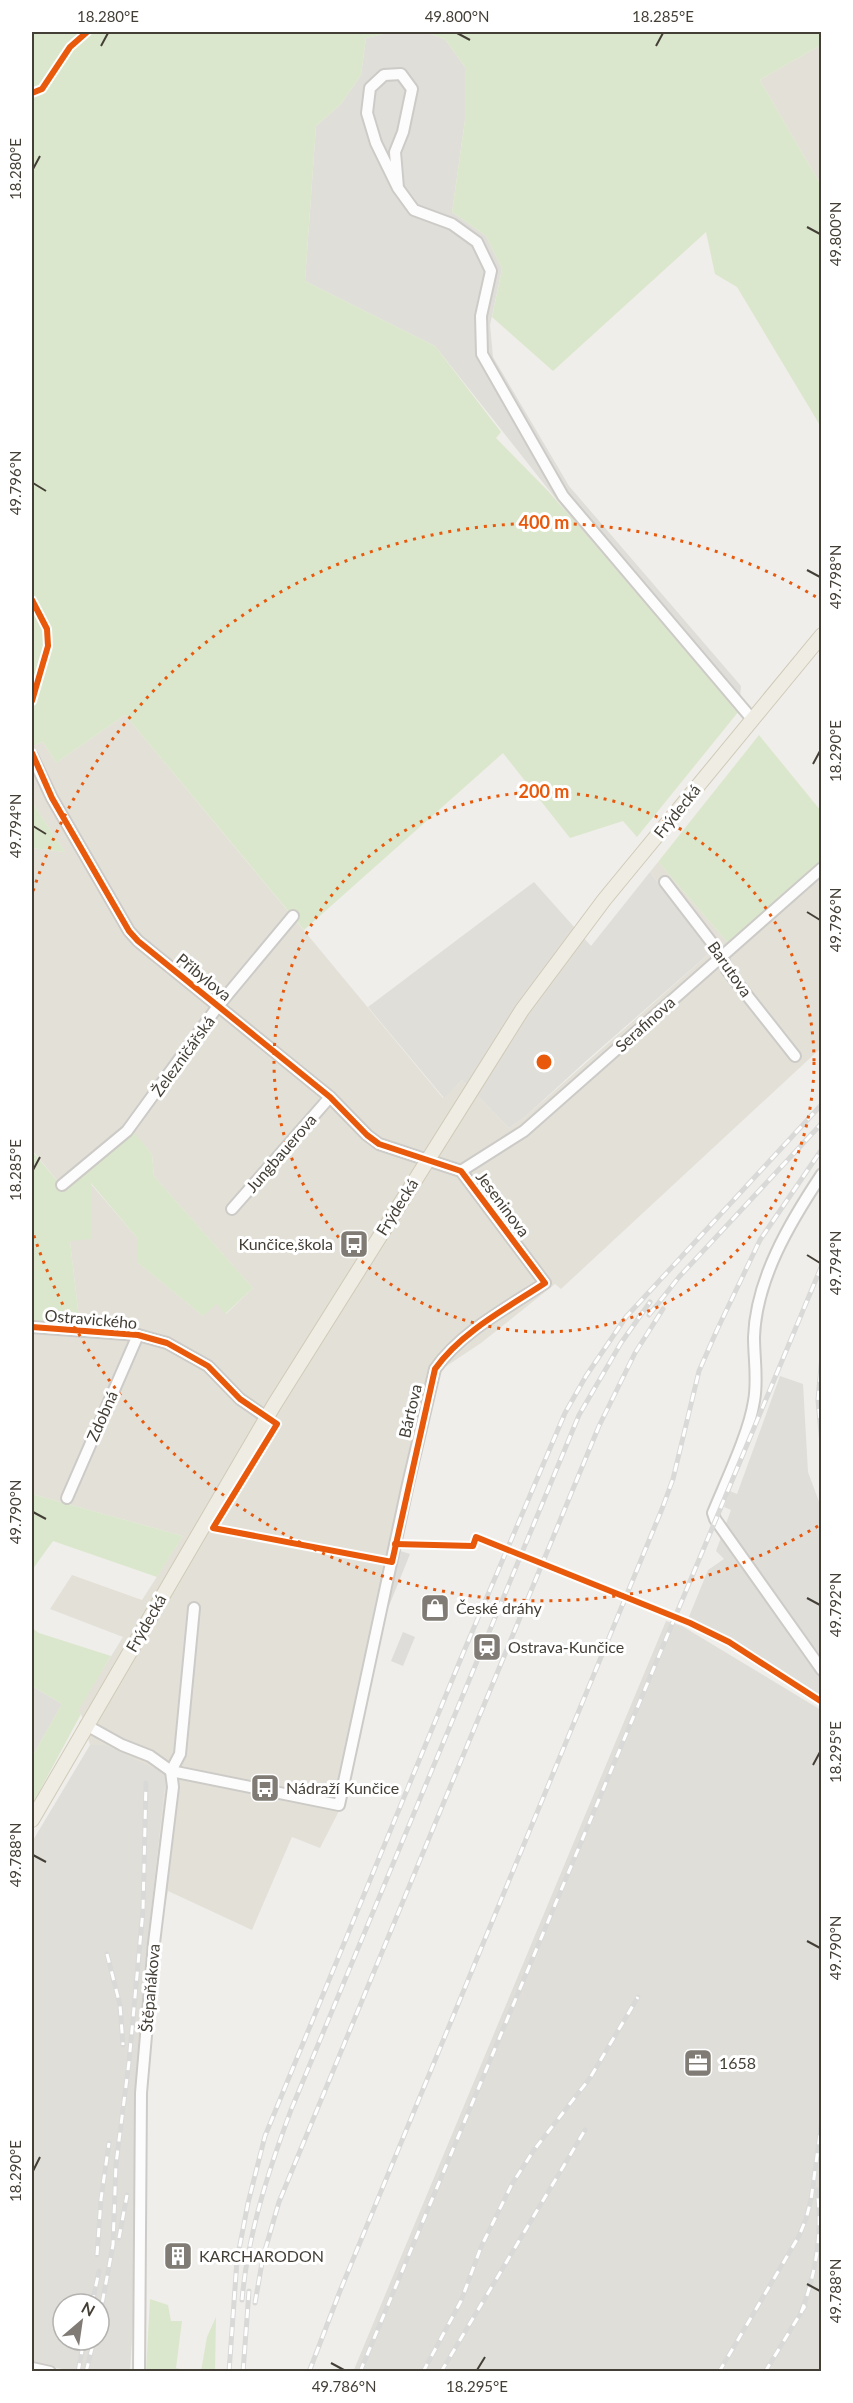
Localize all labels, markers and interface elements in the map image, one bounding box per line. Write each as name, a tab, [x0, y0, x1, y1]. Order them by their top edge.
text: 18.280°E	[77, 7, 139, 25]
text: 49.800°N	[425, 7, 489, 25]
text: 18.285°E	[632, 7, 694, 25]
text: 18.280°E	[6, 138, 24, 200]
text: 49.800°N	[826, 202, 844, 266]
text: 49.796°N	[6, 451, 24, 515]
text: 400 m	[519, 511, 569, 533]
text: 49.798°N	[826, 545, 844, 609]
text: 18.290°E	[826, 720, 844, 782]
text: 200 m	[519, 780, 569, 802]
street label: Frýdecká	[649, 780, 704, 841]
text: 49.794°N	[6, 794, 24, 858]
text: 49.796°N	[826, 888, 844, 952]
street label: Barutova	[704, 937, 756, 1000]
street label: Přibylova	[173, 949, 235, 1004]
street label: Serafinova	[611, 992, 678, 1055]
street label: Železničářská	[147, 1012, 218, 1099]
centre of rings	[534, 1052, 554, 1072]
street label: Jungbauerova	[242, 1110, 320, 1196]
text: 18.285°E	[6, 1139, 24, 1201]
street label: Jeseninova	[473, 1167, 534, 1240]
street label: Frýdecká	[372, 1175, 421, 1239]
bus stop icon: Kunčice,škola	[338, 1228, 370, 1260]
text: 49.794°N	[826, 1231, 844, 1295]
place label: Kunčice,škola	[239, 1234, 333, 1253]
street label: Ostravického	[44, 1305, 138, 1332]
street label: Bártova	[394, 1382, 425, 1440]
street label: Zdobná	[82, 1388, 121, 1444]
text: 49.790°N	[6, 1480, 24, 1544]
text: 49.792°N	[826, 1573, 844, 1637]
street label: Frýdecká	[122, 1591, 170, 1655]
shop icon: České dráhy	[419, 1592, 451, 1624]
place label: České dráhy	[456, 1598, 542, 1617]
station icon: Ostrava-Kunčice	[471, 1631, 503, 1663]
place label: Ostrava-Kunčice	[508, 1637, 624, 1656]
text: 18.295°E	[826, 1721, 844, 1783]
bus stop icon: Nádraží Kunčice	[249, 1772, 281, 1804]
place label: Nádraží Kunčice	[286, 1778, 399, 1797]
text: 49.788°N	[6, 1823, 24, 1887]
text: 49.790°N	[826, 1916, 844, 1980]
street label: Štěpaňákova	[136, 1943, 163, 2033]
office icon: 1658	[682, 2047, 714, 2079]
place label: 1658	[719, 2053, 756, 2072]
text: 18.290°E	[6, 2140, 24, 2202]
building icon: KARCHARODON	[162, 2240, 194, 2272]
place label: KARCHARODON	[199, 2246, 324, 2265]
text: 49.788°N	[826, 2259, 844, 2323]
north arrow	[51, 2292, 111, 2352]
text: N	[79, 2297, 99, 2320]
text: 49.786°N	[312, 2377, 376, 2395]
text: 18.295°E	[446, 2377, 508, 2395]

